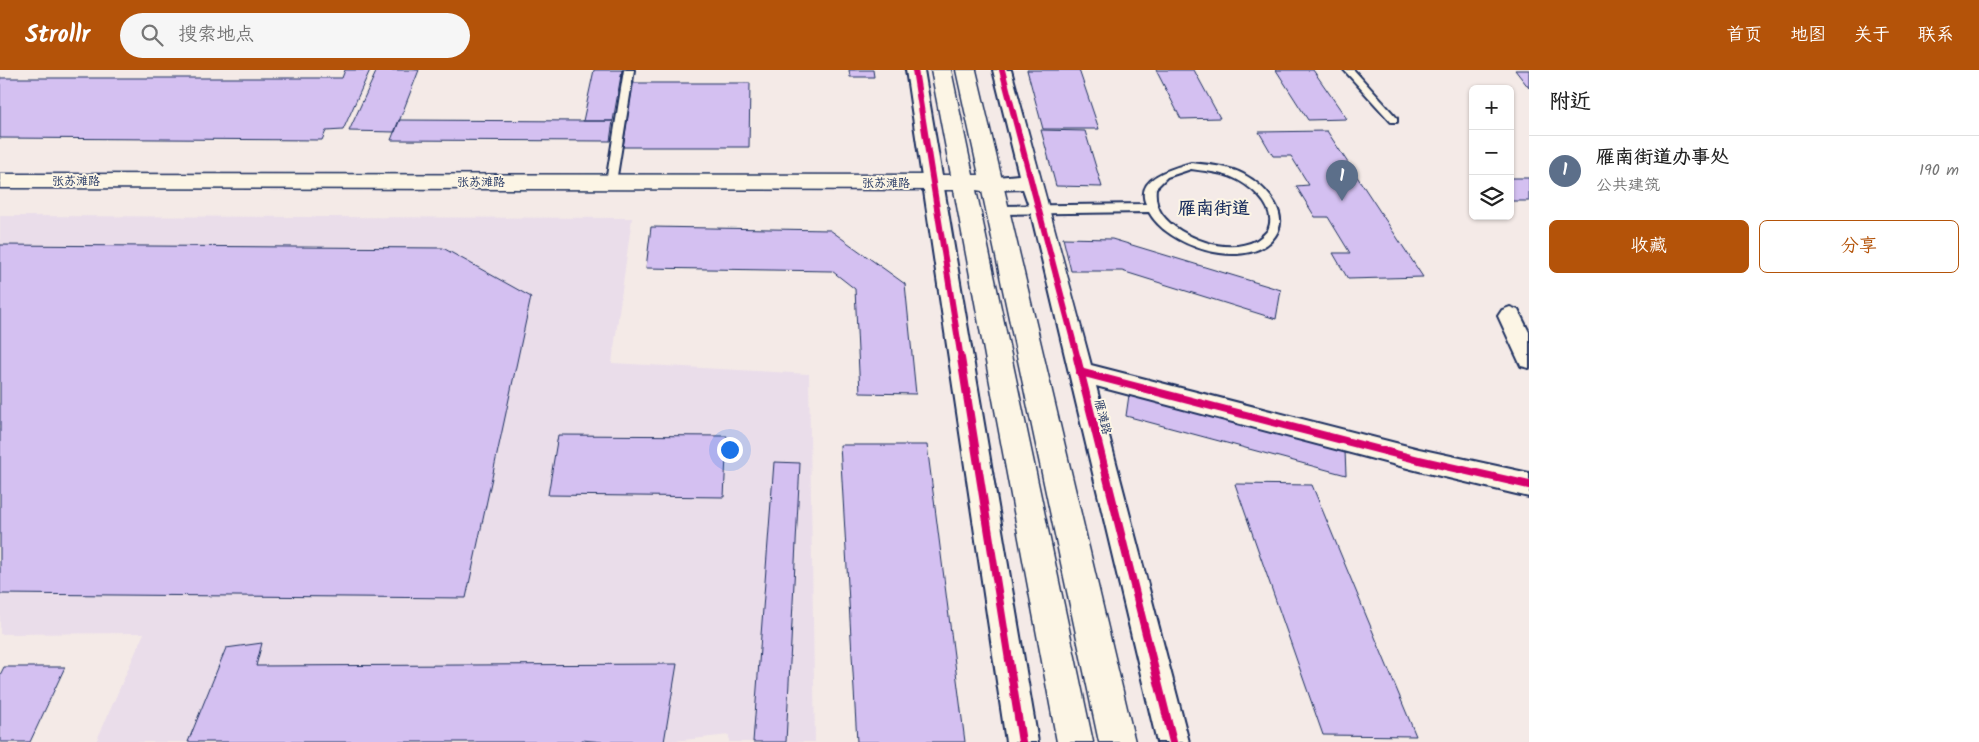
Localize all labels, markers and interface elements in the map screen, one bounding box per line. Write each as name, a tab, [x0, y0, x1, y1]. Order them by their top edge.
search box	[120, 13, 470, 58]
text: Strollr	[25, 16, 90, 55]
text: 搜索地点	[178, 20, 254, 50]
icon: search	[138, 21, 166, 49]
text: 首页	[1726, 21, 1762, 50]
text: 地图	[1790, 21, 1826, 50]
text: 关于	[1854, 21, 1890, 50]
text: 联系	[1918, 21, 1954, 50]
map controls	[1469, 85, 1514, 220]
button: +	[1469, 85, 1514, 130]
text: 附近	[1549, 86, 1591, 119]
button: −	[1469, 130, 1514, 175]
text: 雁南街道办事处	[1596, 143, 1729, 173]
text: 1	[1563, 158, 1567, 183]
text: 190 m	[1919, 158, 1959, 183]
pin: 1	[1326, 160, 1358, 201]
street label: 张苏滩路	[52, 172, 100, 191]
street label: 张苏滩路	[457, 173, 505, 192]
text: 公共建筑	[1596, 173, 1660, 198]
street label: 张苏滩路	[862, 174, 910, 193]
button: layers	[1469, 175, 1514, 220]
district label: 雁南街道	[1178, 195, 1250, 224]
button: 收藏	[1549, 220, 1749, 273]
button: 分享	[1759, 220, 1959, 273]
street label: 雁滩路	[1089, 397, 1116, 437]
your location	[717, 437, 743, 463]

